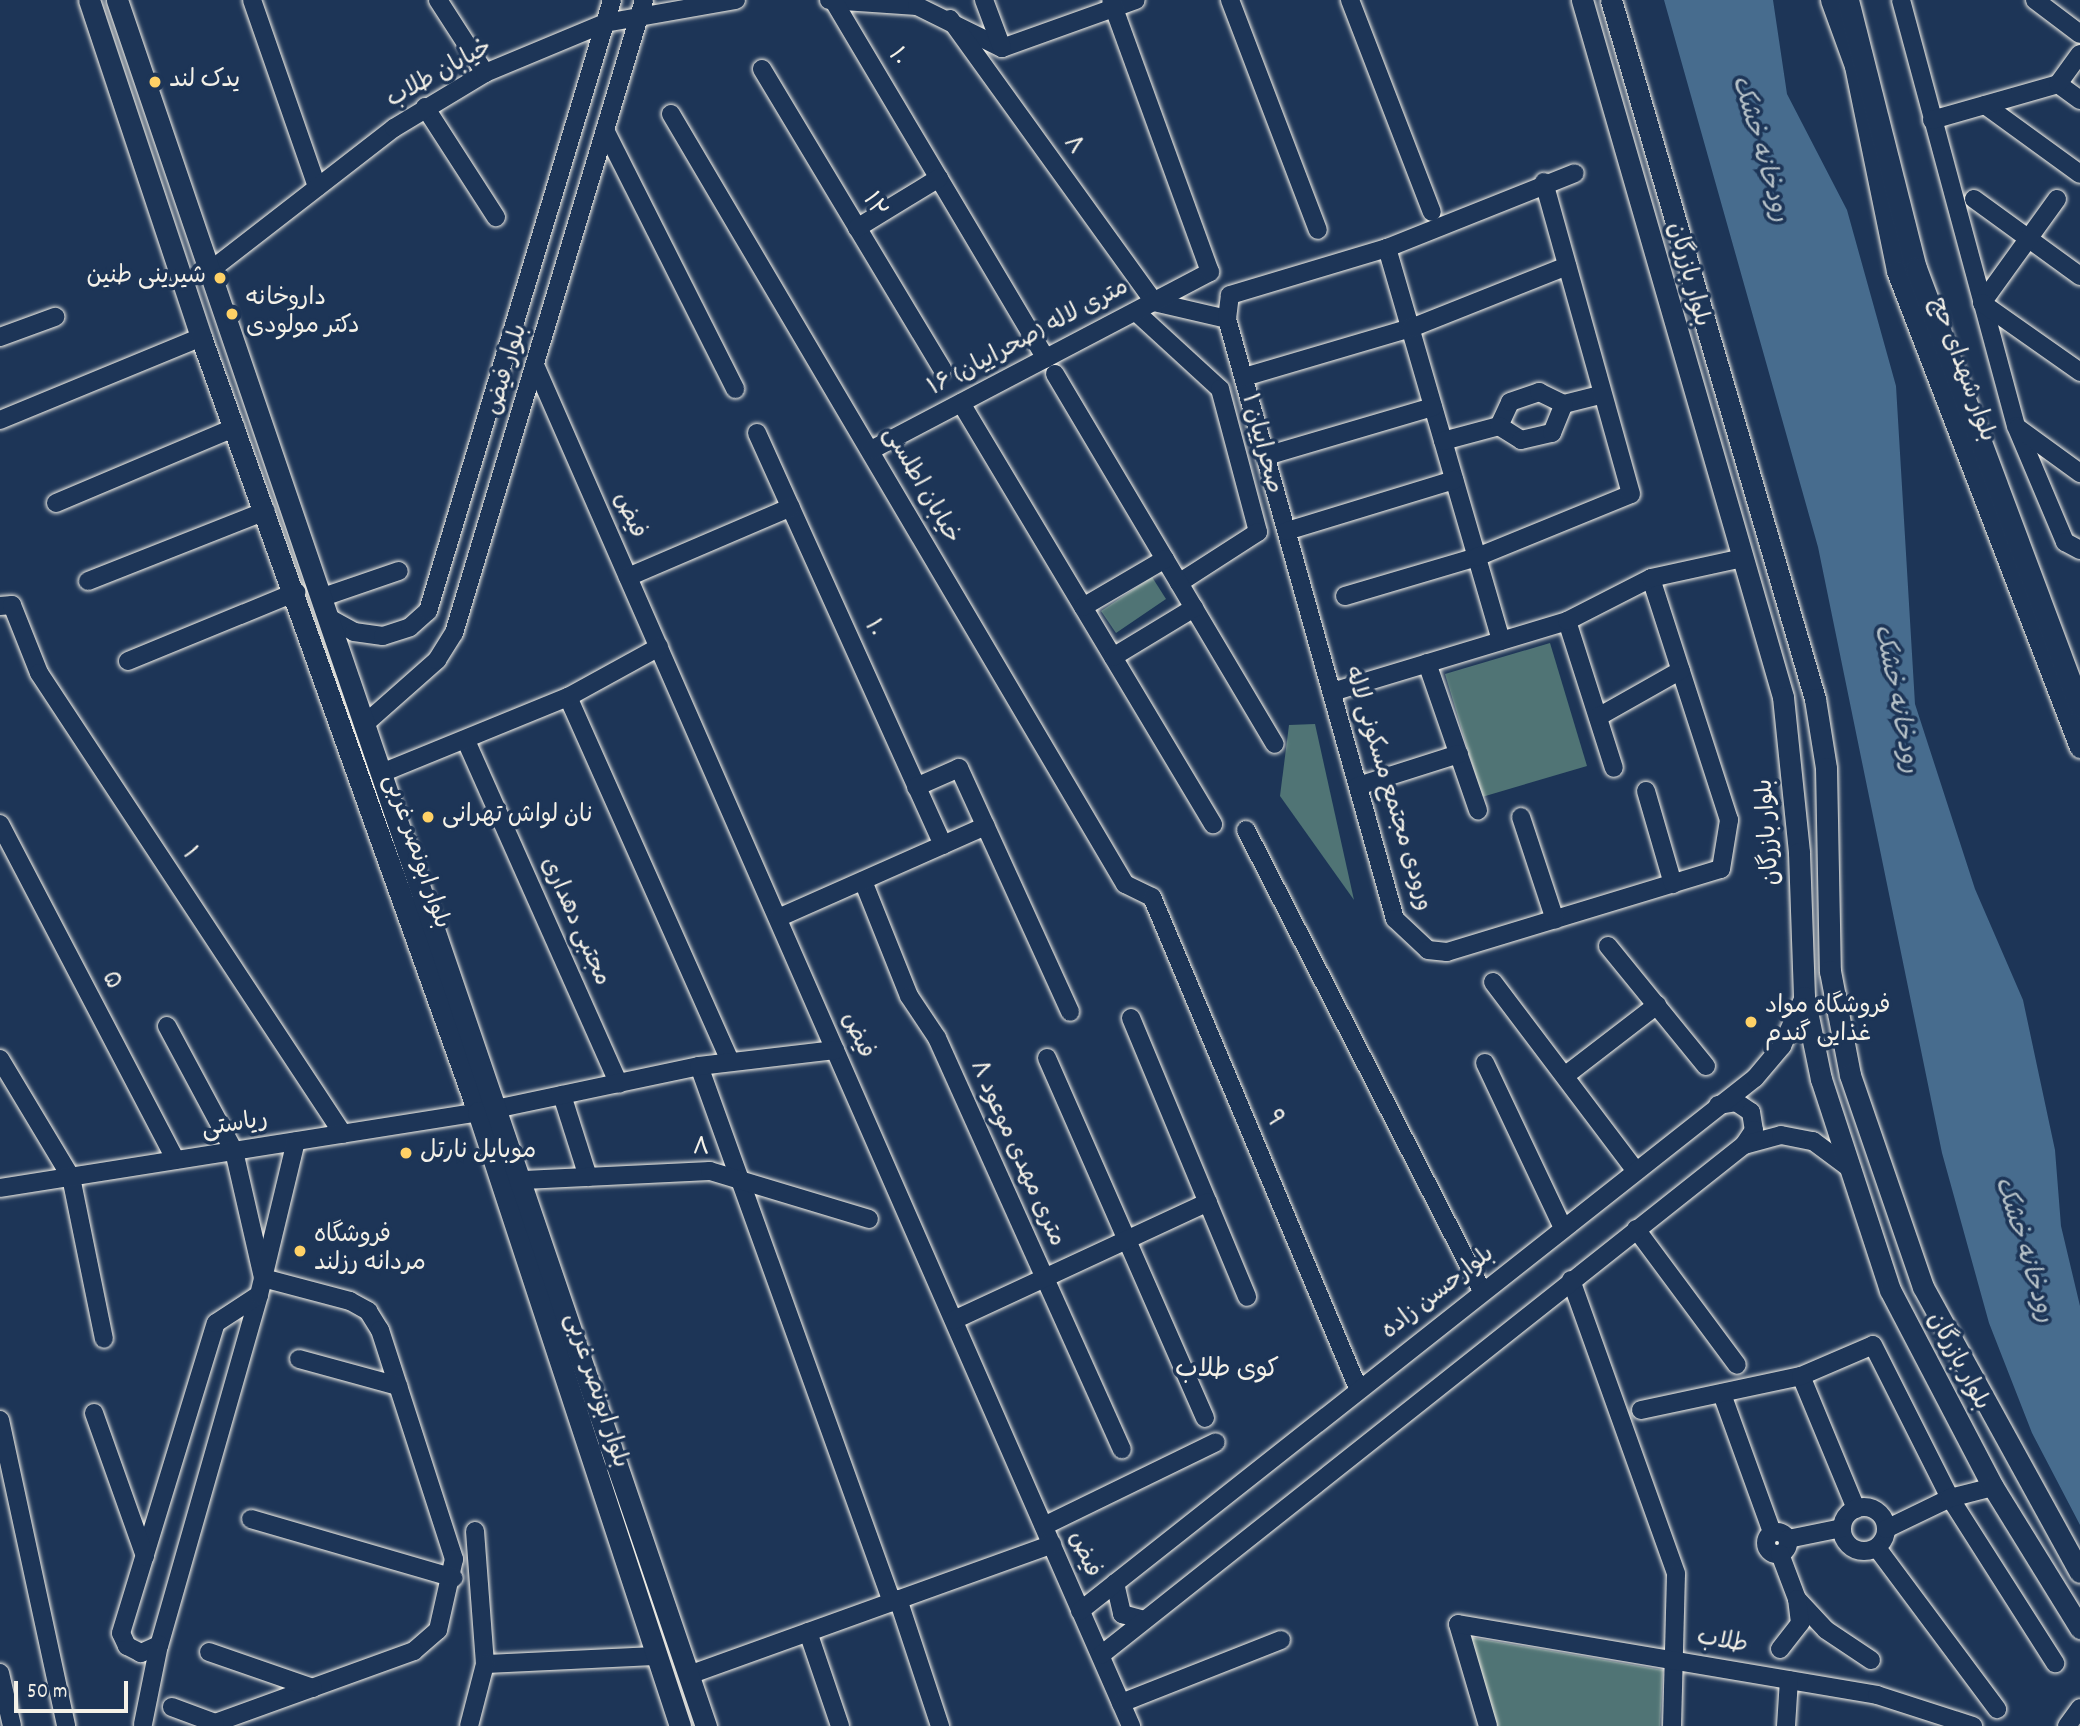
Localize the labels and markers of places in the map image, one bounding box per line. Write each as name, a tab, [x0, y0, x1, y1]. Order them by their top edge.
place label: یدک لند	[169, 68, 240, 96]
marker: یدک لند	[147, 74, 163, 90]
place label: شیرینی طنین	[87, 264, 206, 292]
marker: شیرینی طنین	[212, 270, 228, 286]
place label: داروخانه دکتر مولودی	[246, 286, 360, 342]
marker: داروخانه دکتر مولودی	[224, 306, 240, 322]
place label: نان لواش تهرانی	[442, 803, 593, 831]
marker: نان لواش تهرانی	[420, 809, 436, 825]
place label: فروشگاه مواد غذایی گندم	[1765, 994, 1891, 1050]
marker: فروشگاه مواد غذایی گندم	[1743, 1014, 1759, 1030]
place label: موبایل نارتل	[420, 1139, 536, 1167]
marker: موبایل نارتل	[398, 1145, 414, 1161]
place label: فروشگاه مردانه رزلند	[314, 1223, 426, 1279]
marker: فروشگاه مردانه رزلند	[292, 1243, 308, 1259]

